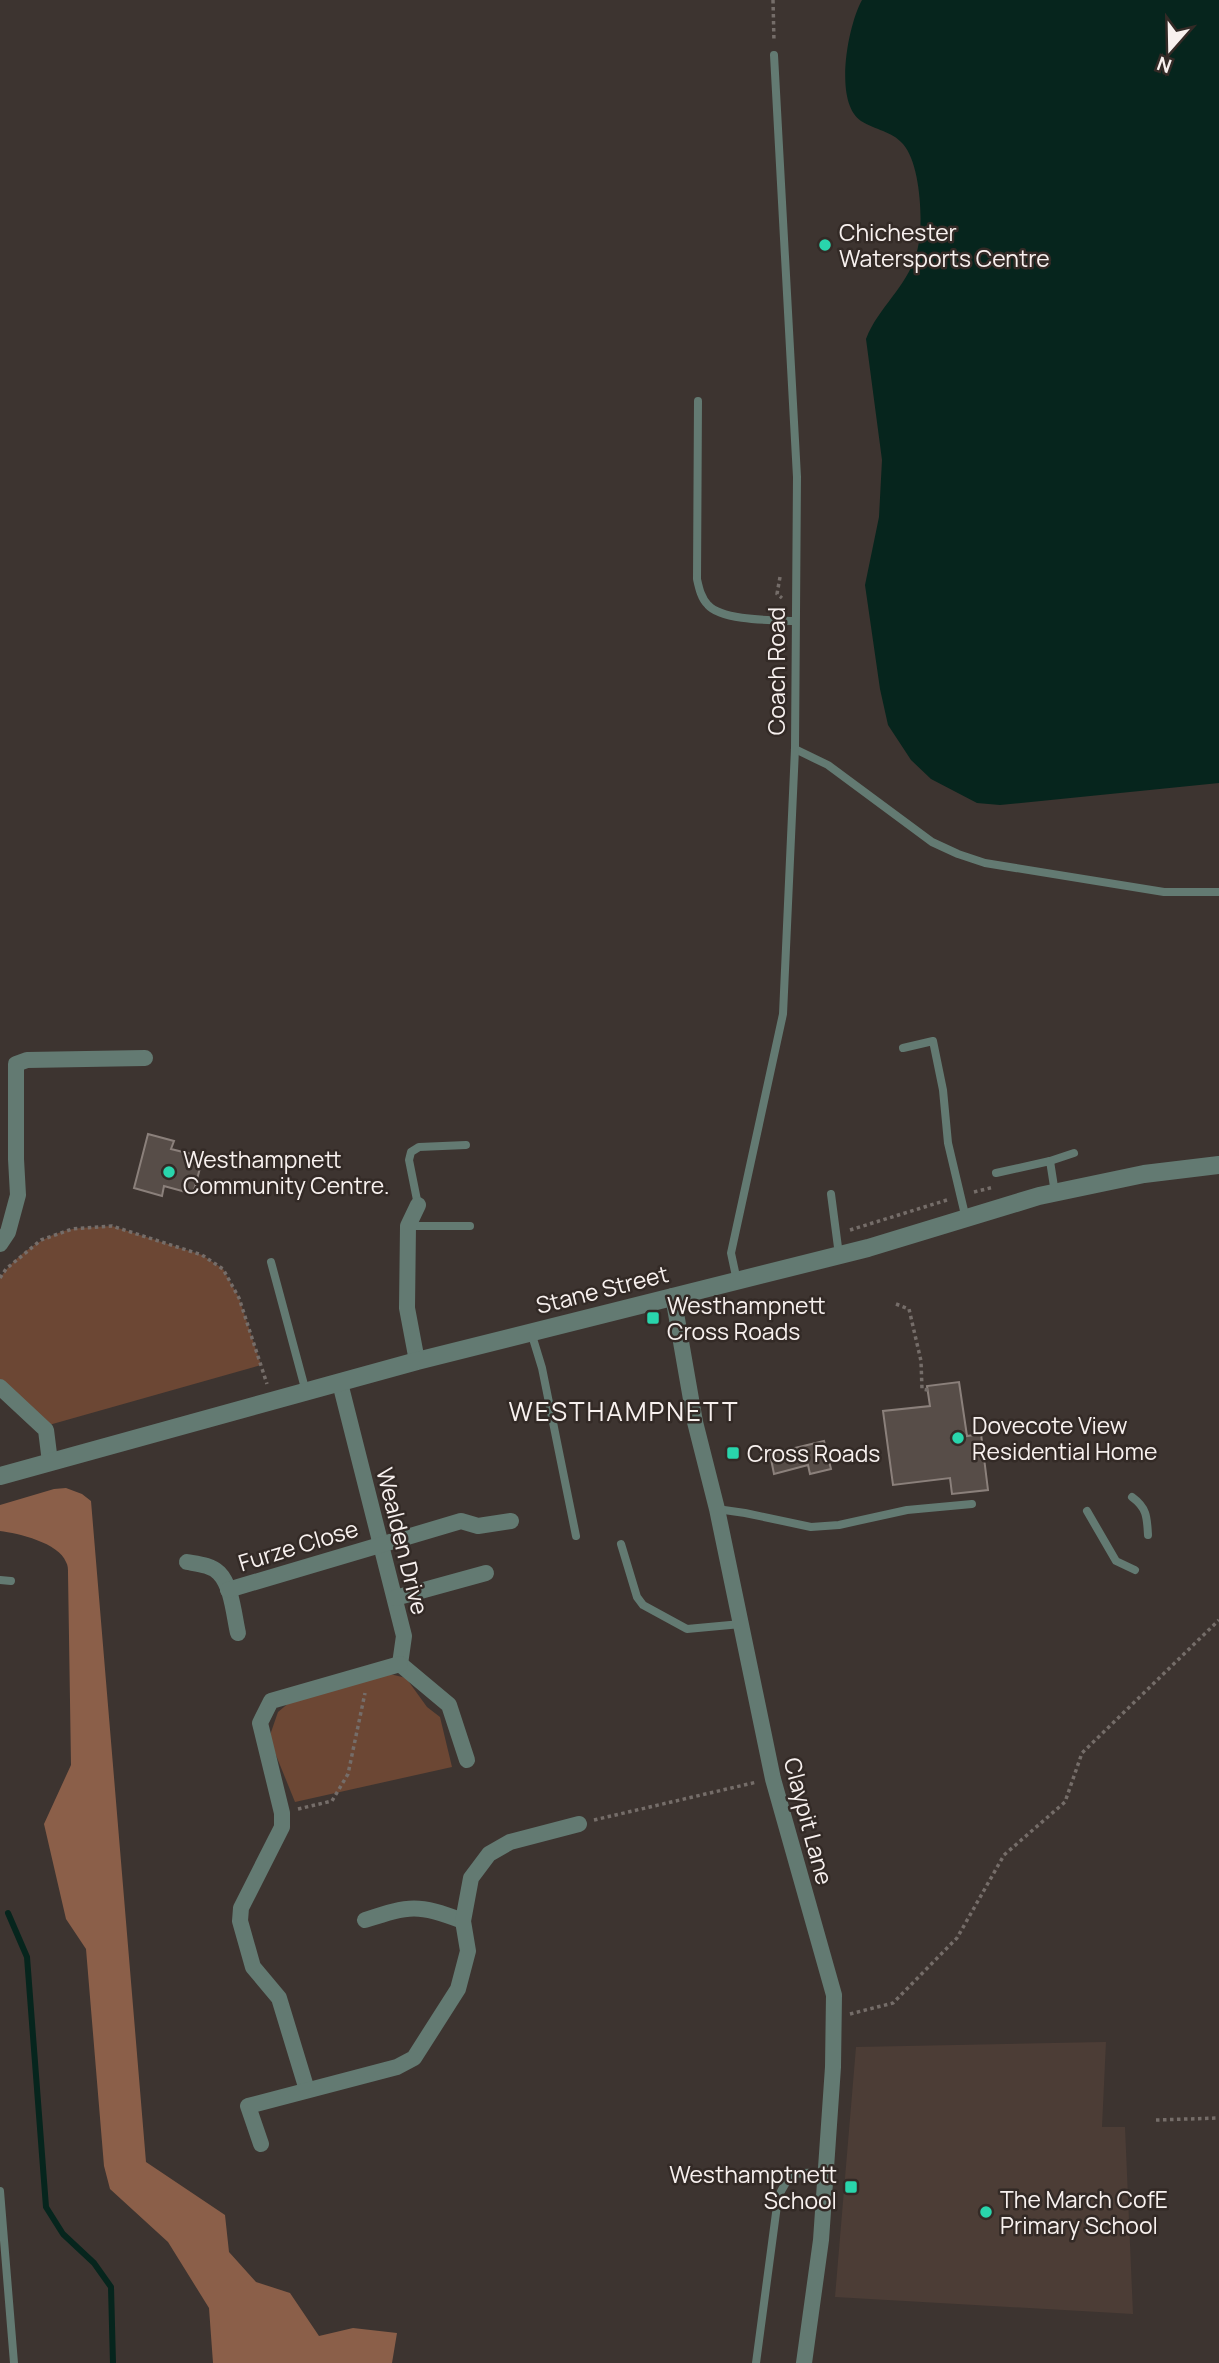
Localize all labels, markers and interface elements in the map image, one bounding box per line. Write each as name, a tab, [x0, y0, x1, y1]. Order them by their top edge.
north arrow	[1135, 14, 1205, 84]
text: N	[1153, 50, 1175, 80]
place label: Chichester Watersports Centre	[839, 216, 1050, 274]
marker: Chichester Watersports Centre	[817, 237, 833, 253]
street label: Coach Road	[760, 607, 792, 735]
place label: Westhampnett Community Centre.	[183, 1143, 390, 1201]
marker: Westhampnett Community Centre.	[161, 1164, 177, 1180]
street label: Stane Street	[532, 1257, 672, 1321]
place label: Westhampnett Cross Roads	[667, 1289, 826, 1347]
marker: Westhampnett Cross Roads	[645, 1310, 661, 1326]
district label: WESTHAMPNETT	[508, 1393, 740, 1429]
place label: Dovecote View Residential Home	[972, 1409, 1157, 1467]
marker: Dovecote View Residential Home	[950, 1430, 966, 1446]
place label: Cross Roads	[747, 1437, 880, 1469]
marker: Cross Roads	[725, 1445, 741, 1461]
street label: Wealden Drive	[369, 1464, 437, 1618]
street label: Furze Close	[234, 1512, 362, 1578]
street label: Claypit Lane	[777, 1754, 841, 1888]
place label: Westhamptnett School	[669, 2158, 837, 2216]
marker: Westhamptnett School	[843, 2179, 859, 2195]
place label: The March CofE Primary School	[1000, 2183, 1168, 2241]
marker: The March CofE Primary School	[978, 2204, 994, 2220]

